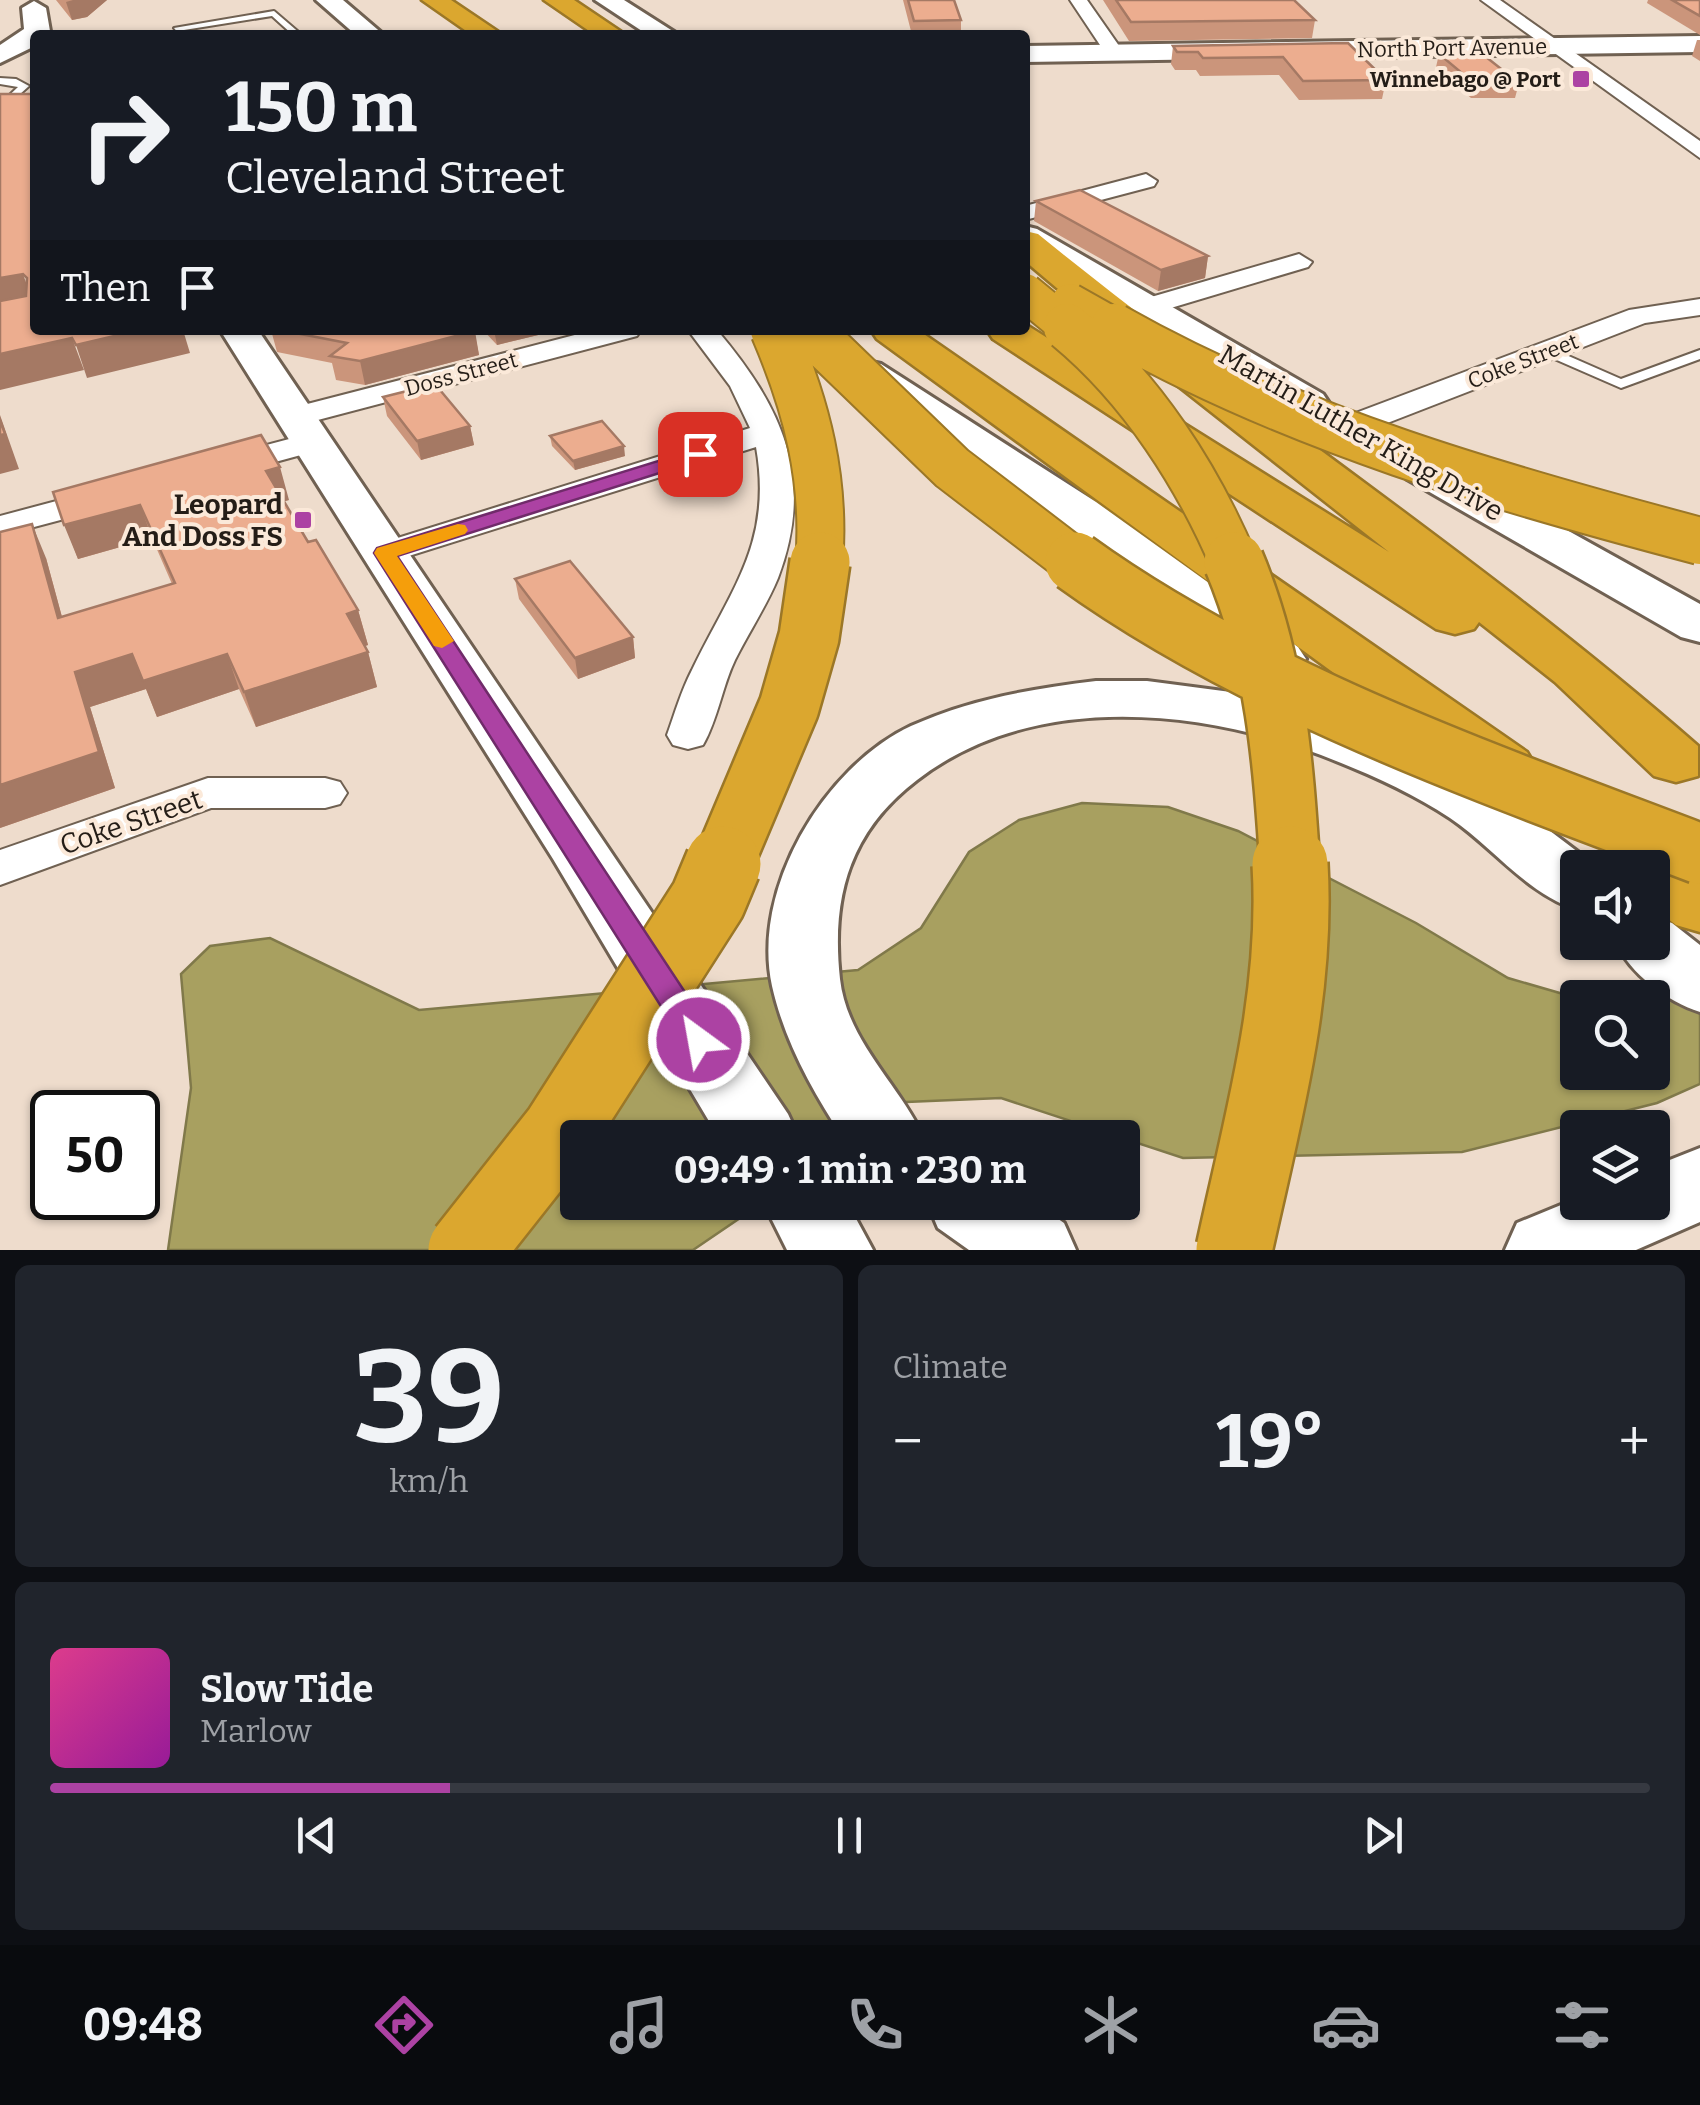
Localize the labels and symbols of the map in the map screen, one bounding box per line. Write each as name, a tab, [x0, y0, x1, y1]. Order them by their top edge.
street label: North Port Avenue	[1357, 33, 1547, 63]
place label: Winnebago @ Port	[1370, 66, 1561, 93]
marker: Winnebago @ Port	[1570, 68, 1592, 90]
street label: Coke Street	[1464, 328, 1582, 394]
street label: Martin Luther King Drive	[1213, 338, 1509, 528]
street label: Doss Street	[402, 346, 520, 402]
pin	[658, 412, 743, 497]
place label: Leopard And Doss FS	[122, 488, 283, 553]
marker: Leopard And Doss FS	[292, 509, 314, 531]
street label: Coke Street	[56, 782, 206, 862]
position arrow	[647, 988, 751, 1092]
speed limit sign: 50	[30, 1090, 160, 1220]

